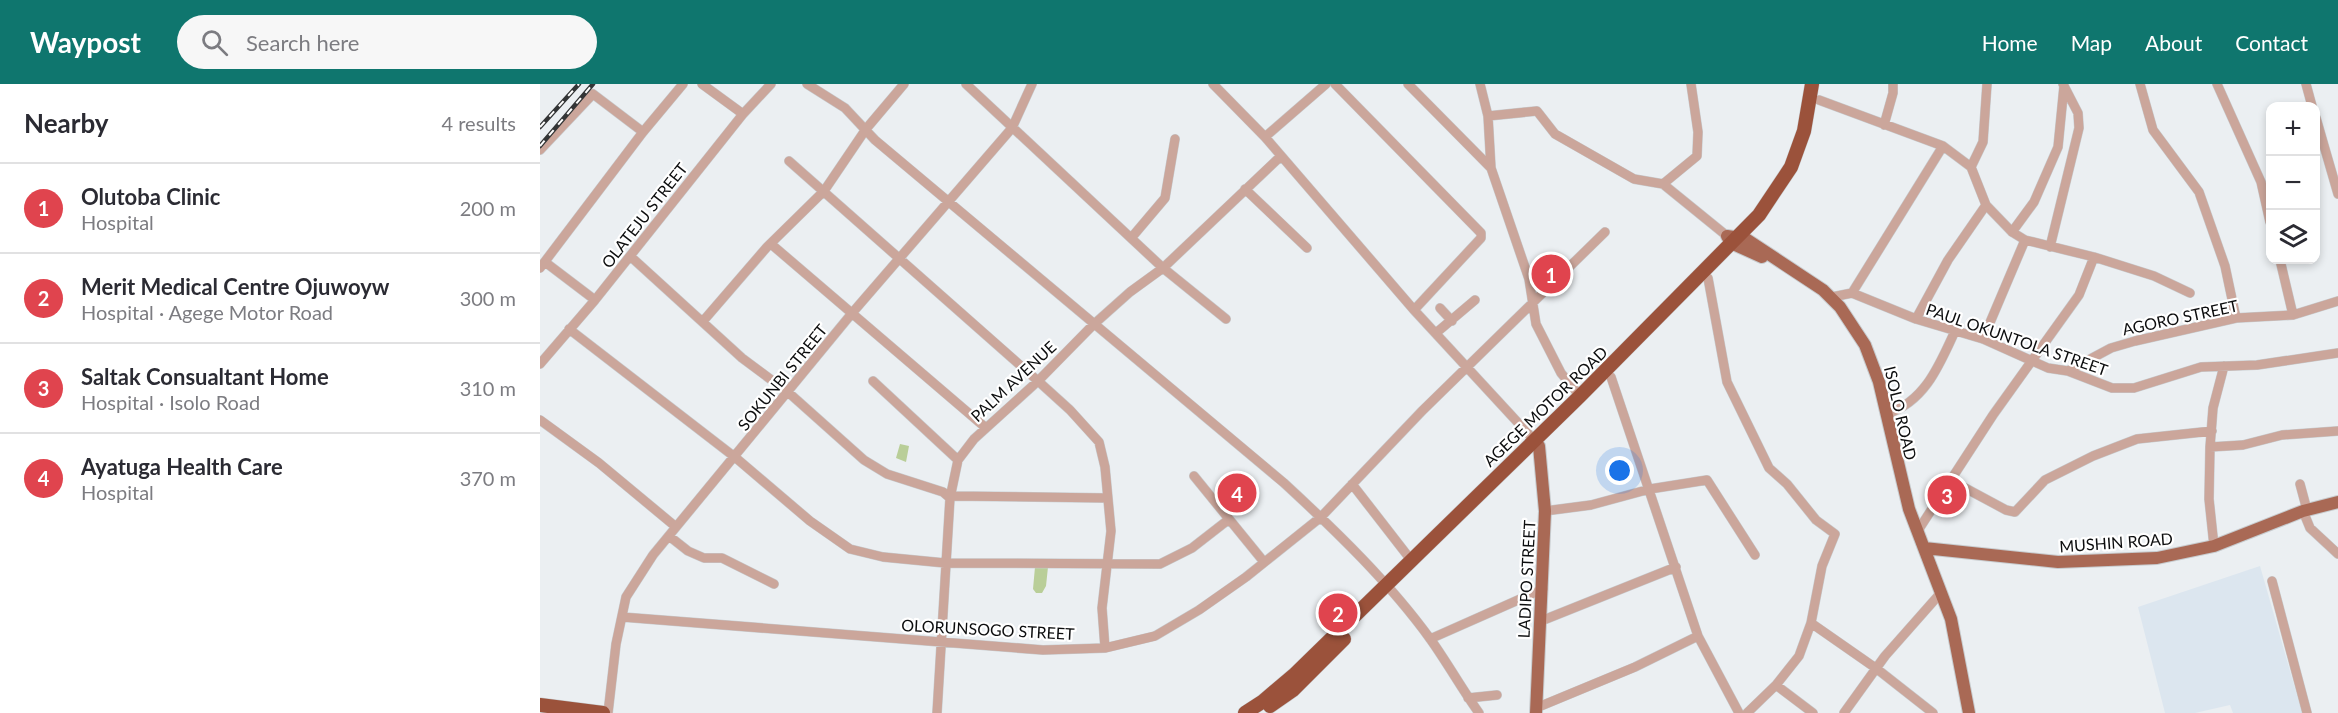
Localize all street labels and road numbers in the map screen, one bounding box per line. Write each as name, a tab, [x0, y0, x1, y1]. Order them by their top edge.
street label: OLATEJU STREET	[597, 158, 691, 271]
street label: AGORO STREET	[2120, 295, 2240, 339]
street label: PAUL OKUNTOLA STREET	[1924, 299, 2111, 379]
street label: SOKUNBI STREET	[733, 320, 831, 434]
street label: PALM AVENUE	[966, 337, 1060, 425]
street label: AGEGE MOTOR ROAD	[1479, 342, 1611, 470]
street label: ISOLO ROAD	[1881, 364, 1921, 462]
street label: LADIPO STREET	[1513, 519, 1539, 639]
street label: MUSHIN ROAD	[2059, 529, 2173, 555]
street label: OLORUNSOGO STREET	[901, 615, 1076, 643]

